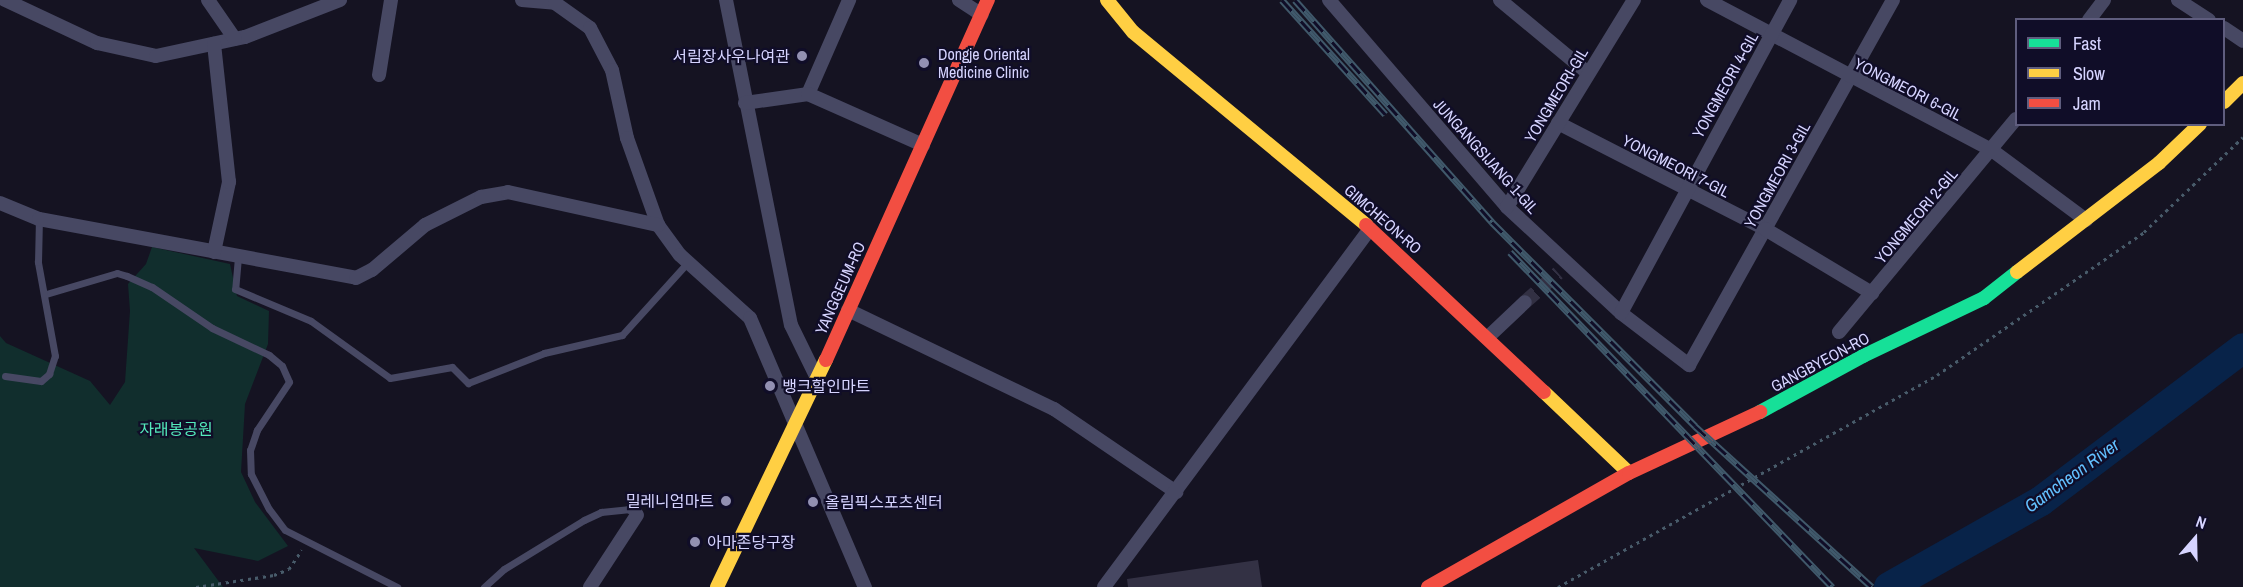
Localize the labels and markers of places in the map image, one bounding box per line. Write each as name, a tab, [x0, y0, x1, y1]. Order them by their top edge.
place label: Dongje Oriental Medicine Clinic	[938, 44, 1030, 82]
place label: 서림장사우나여관	[672, 46, 790, 66]
marker: 서림장사우나여관	[795, 49, 809, 63]
marker: Dongje Oriental Medicine Clinic	[915, 54, 933, 72]
place label: 뱅크할인마트	[782, 376, 870, 396]
marker: 뱅크할인마트	[763, 379, 777, 393]
place label: 밀레니엄마트	[626, 491, 714, 511]
place label: 올림픽스포츠센터	[825, 492, 943, 512]
marker: 밀레니엄마트	[719, 494, 733, 508]
marker: 올림픽스포츠센터	[806, 495, 820, 509]
place label: 아마존당구장	[707, 532, 795, 552]
marker: 아마존당구장	[688, 535, 702, 549]

